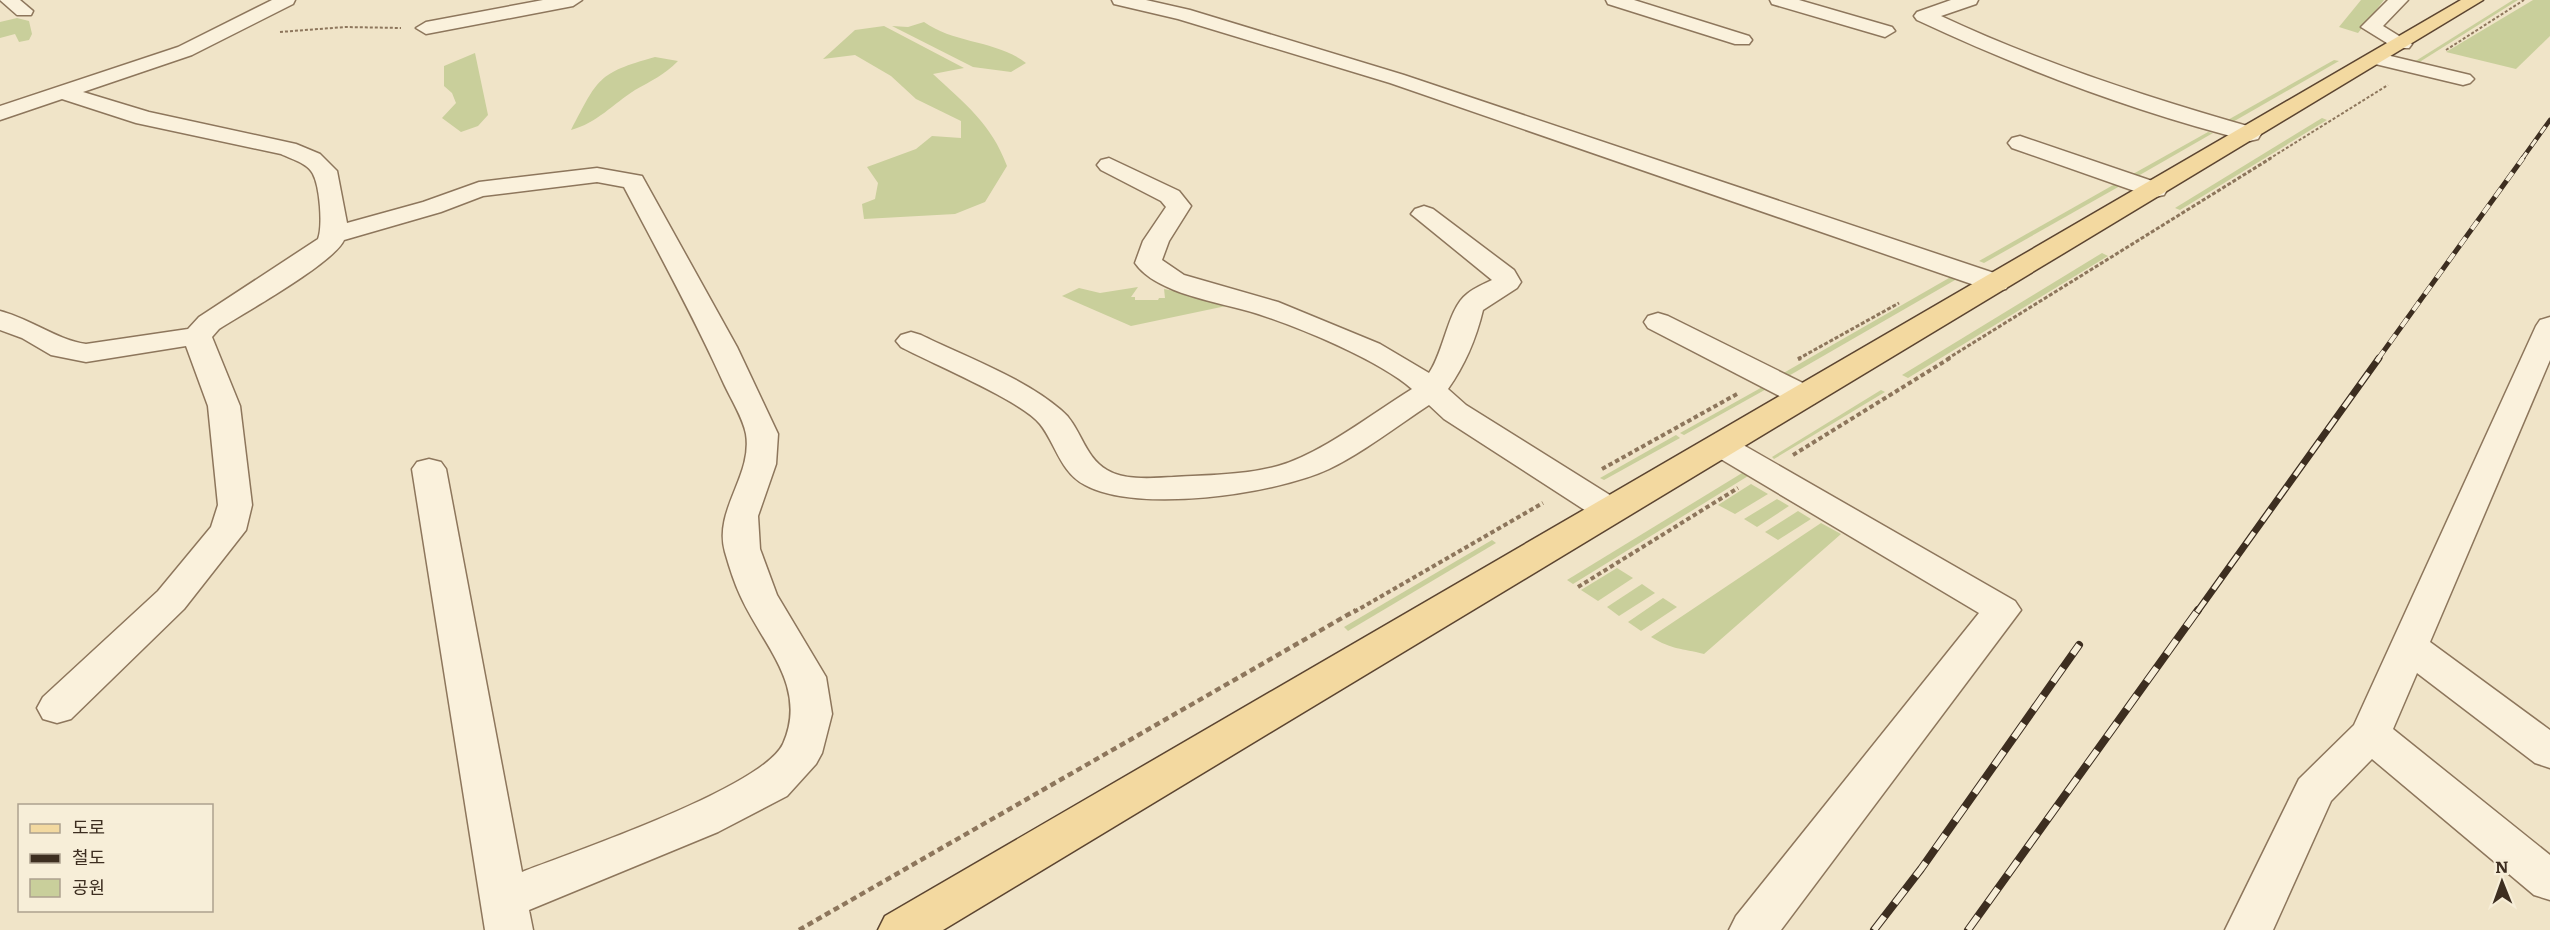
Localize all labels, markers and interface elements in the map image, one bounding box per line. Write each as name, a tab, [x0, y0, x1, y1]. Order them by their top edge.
legend	[18, 804, 213, 912]
text: 도로	[72, 813, 105, 840]
text: 철도	[72, 843, 105, 870]
north arrow	[2472, 852, 2532, 912]
text: N	[2495, 854, 2509, 878]
text: 공원	[72, 873, 105, 900]

